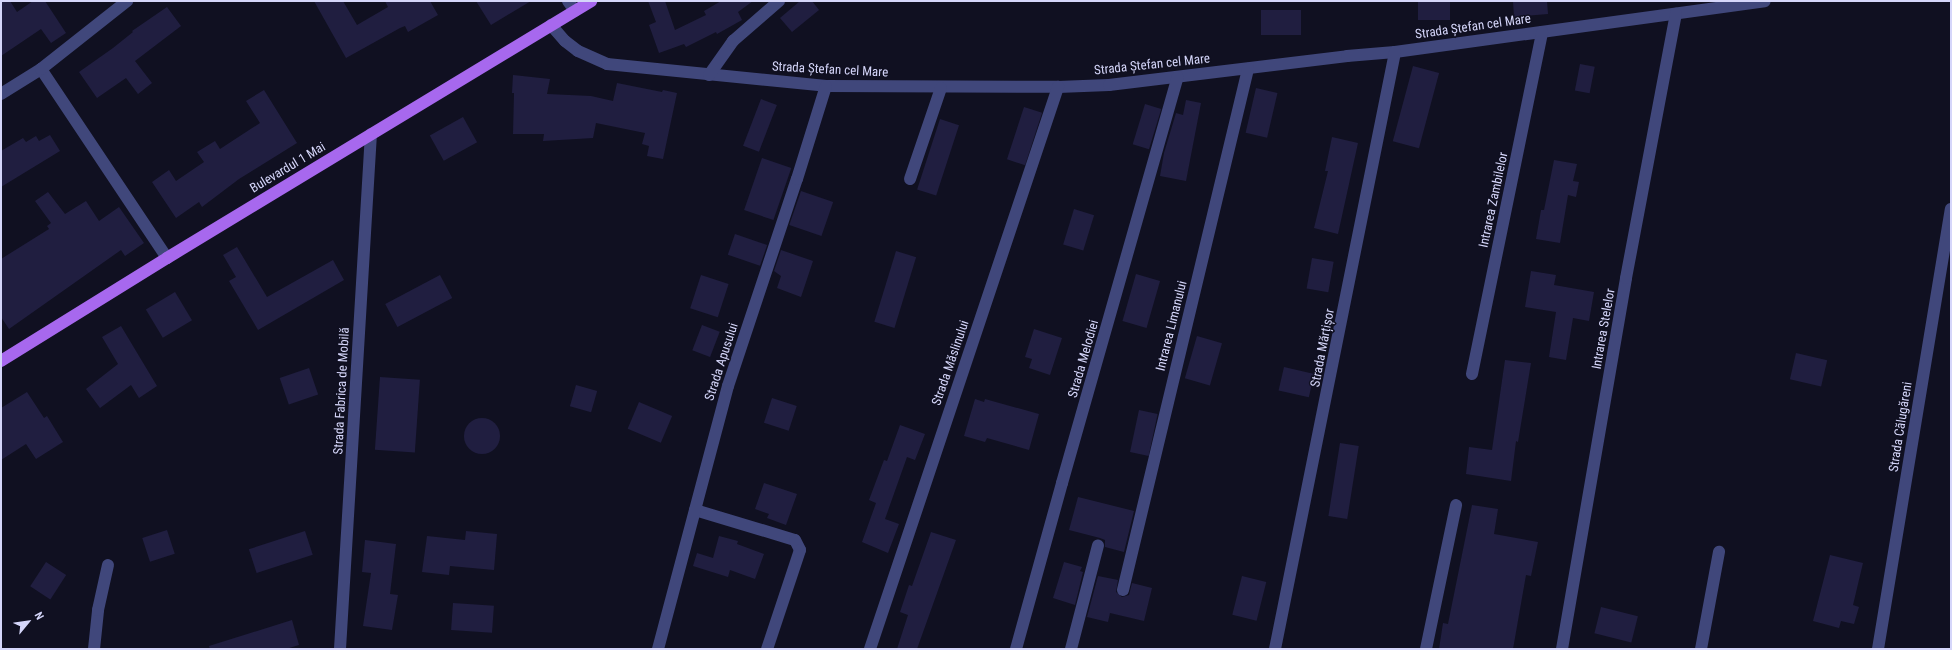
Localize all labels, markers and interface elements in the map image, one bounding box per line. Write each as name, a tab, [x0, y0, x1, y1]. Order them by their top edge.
street label: Strada Ștefan cel Mare	[1414, 11, 1532, 43]
street label: Strada Ștefan cel Mare	[1093, 51, 1211, 79]
street label: Strada Ștefan cel Mare	[771, 59, 889, 81]
street label: Bulevardul 1 Mai	[248, 139, 328, 197]
street label: Intrarea Zambilelor	[1476, 151, 1512, 249]
street label: Intrarea Limanului	[1153, 279, 1191, 373]
street label: Intrarea Stelelor	[1589, 287, 1619, 371]
street label: Strada Mărțișor	[1308, 308, 1338, 388]
street label: Strada Măslinului	[929, 318, 973, 408]
street label: Strada Melodiei	[1065, 318, 1103, 400]
street label: Strada Apusului	[702, 321, 742, 403]
street label: Strada Fabrica de Mobilă	[331, 327, 353, 455]
street label: Strada Călugăreni	[1886, 381, 1916, 473]
north arrow	[8, 602, 48, 642]
text: N	[32, 610, 46, 622]

